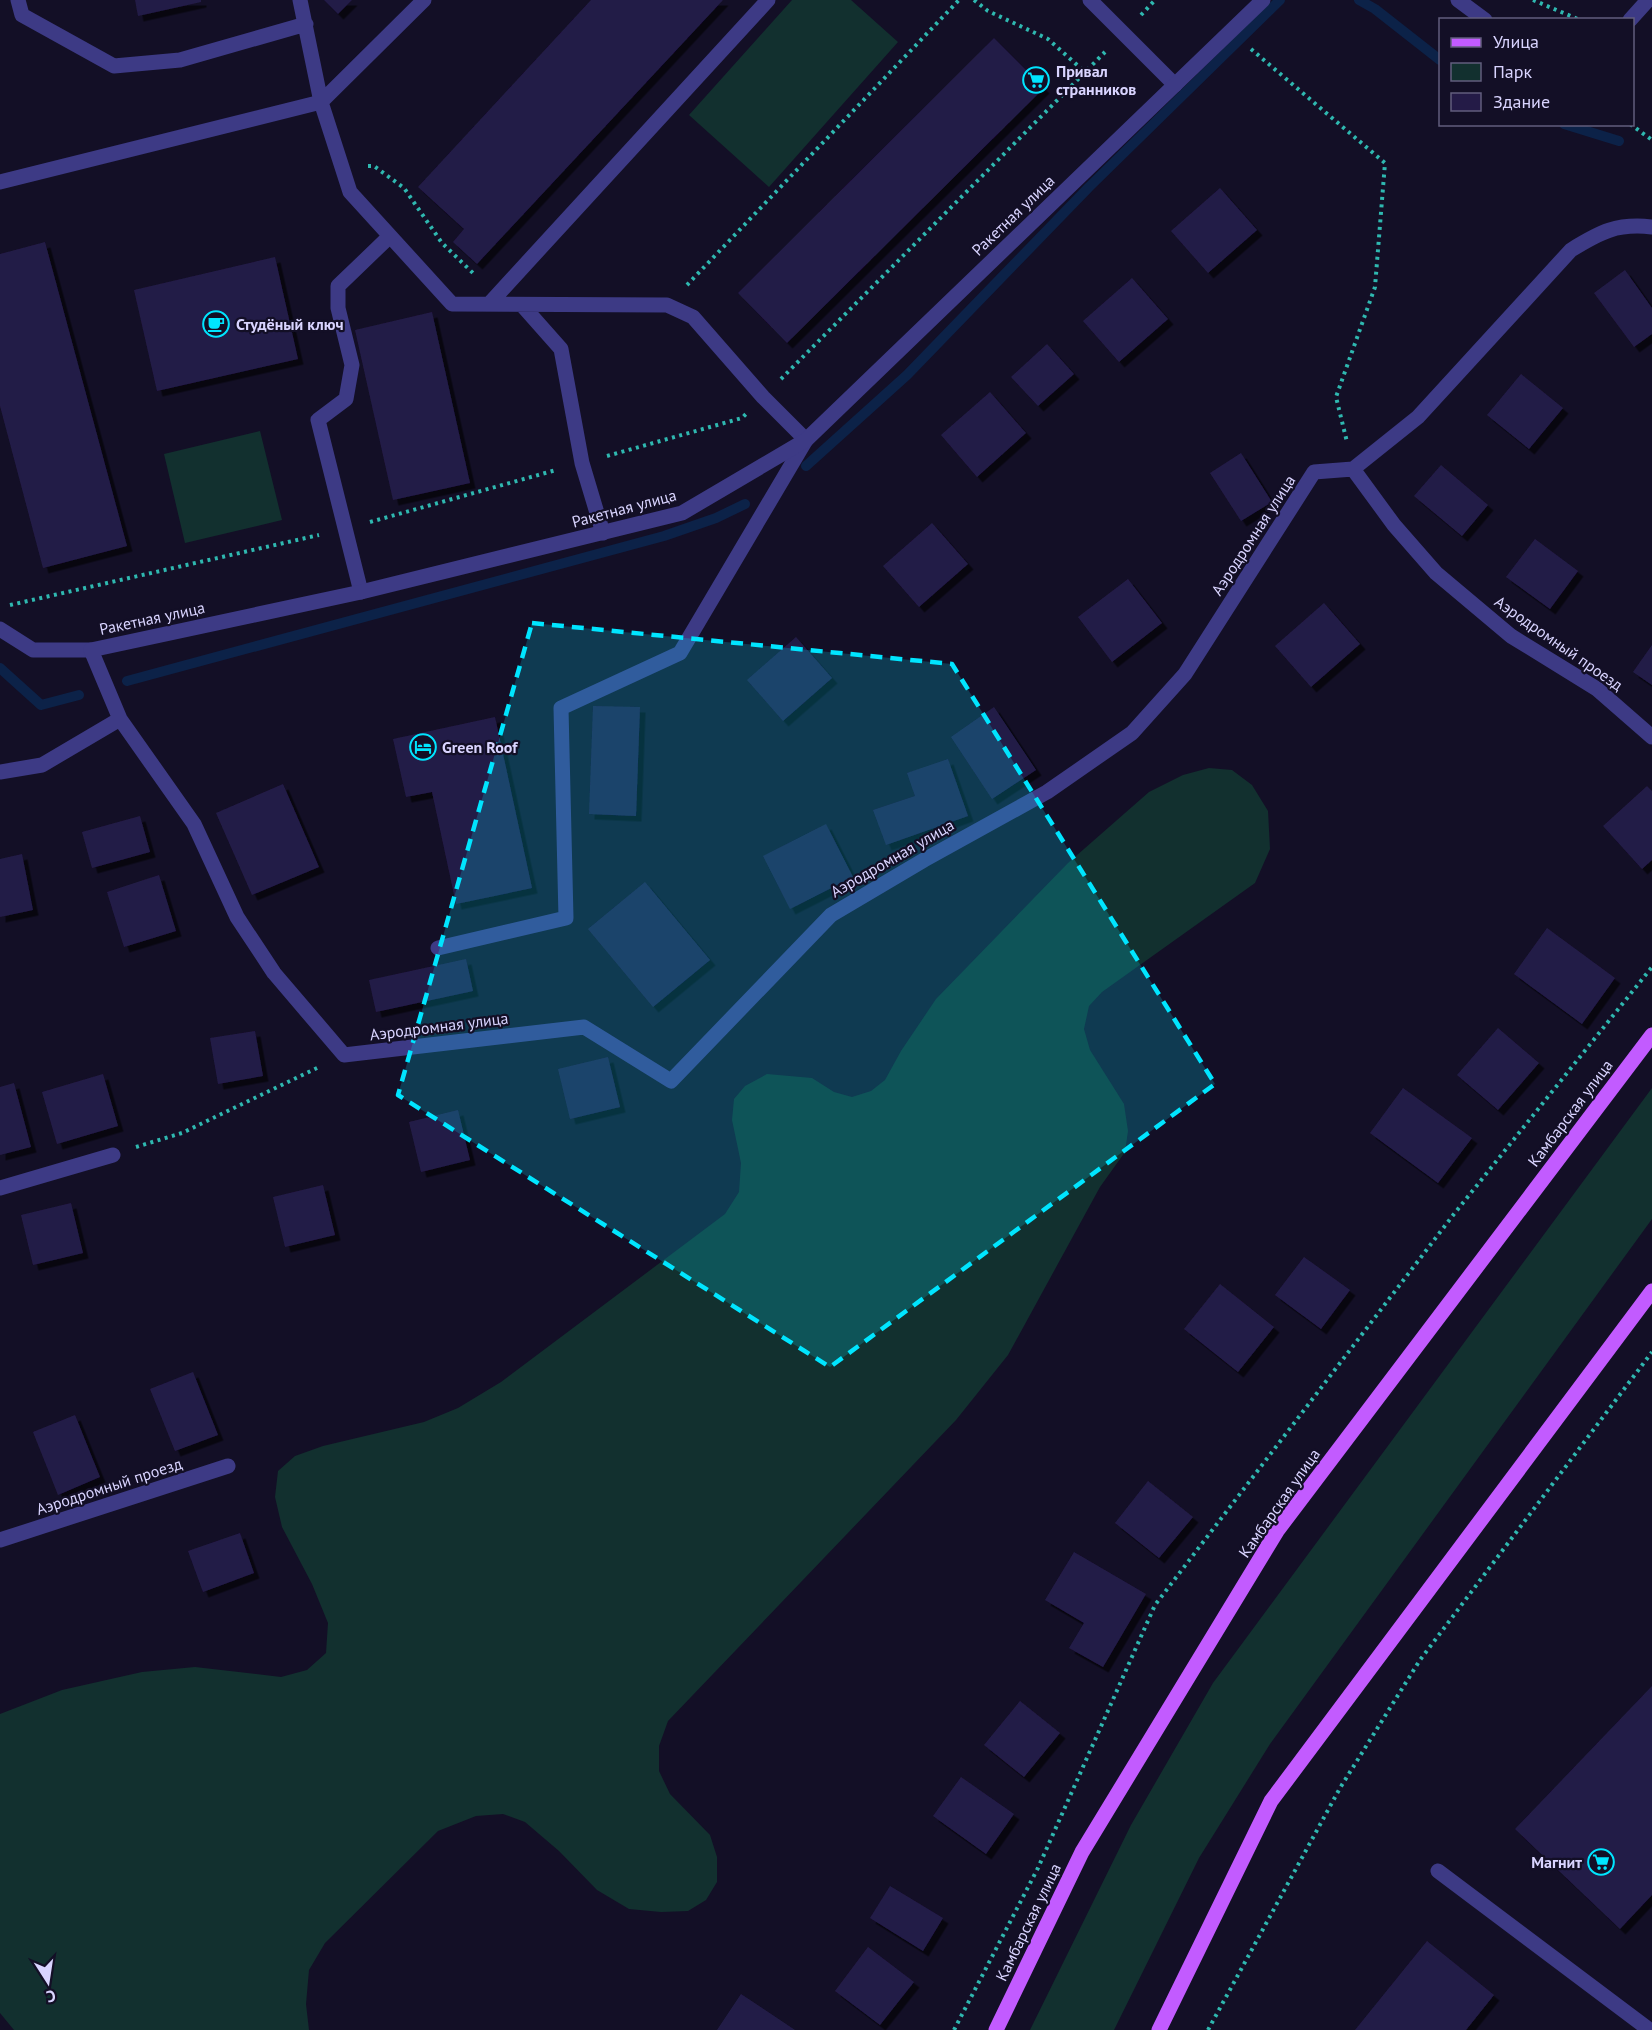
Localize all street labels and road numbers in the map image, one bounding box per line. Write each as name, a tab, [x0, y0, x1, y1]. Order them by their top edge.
street label: Ракетная улица	[967, 170, 1059, 260]
street label: Аэродромная улица	[1207, 471, 1299, 599]
street label: Ракетная улица	[570, 484, 678, 532]
street label: Аэродромный проезд	[1491, 591, 1627, 695]
street label: Ракетная улица	[97, 597, 207, 639]
street label: Аэродромная улица	[827, 815, 957, 901]
street label: Аэродромная улица	[369, 1008, 509, 1044]
street label: Камбарская улица	[1523, 1056, 1617, 1170]
street label: Камбарская улица	[1234, 1445, 1324, 1561]
street label: Аэродромный проезд	[34, 1453, 185, 1519]
street label: Камбарская улица	[991, 1860, 1065, 1984]

